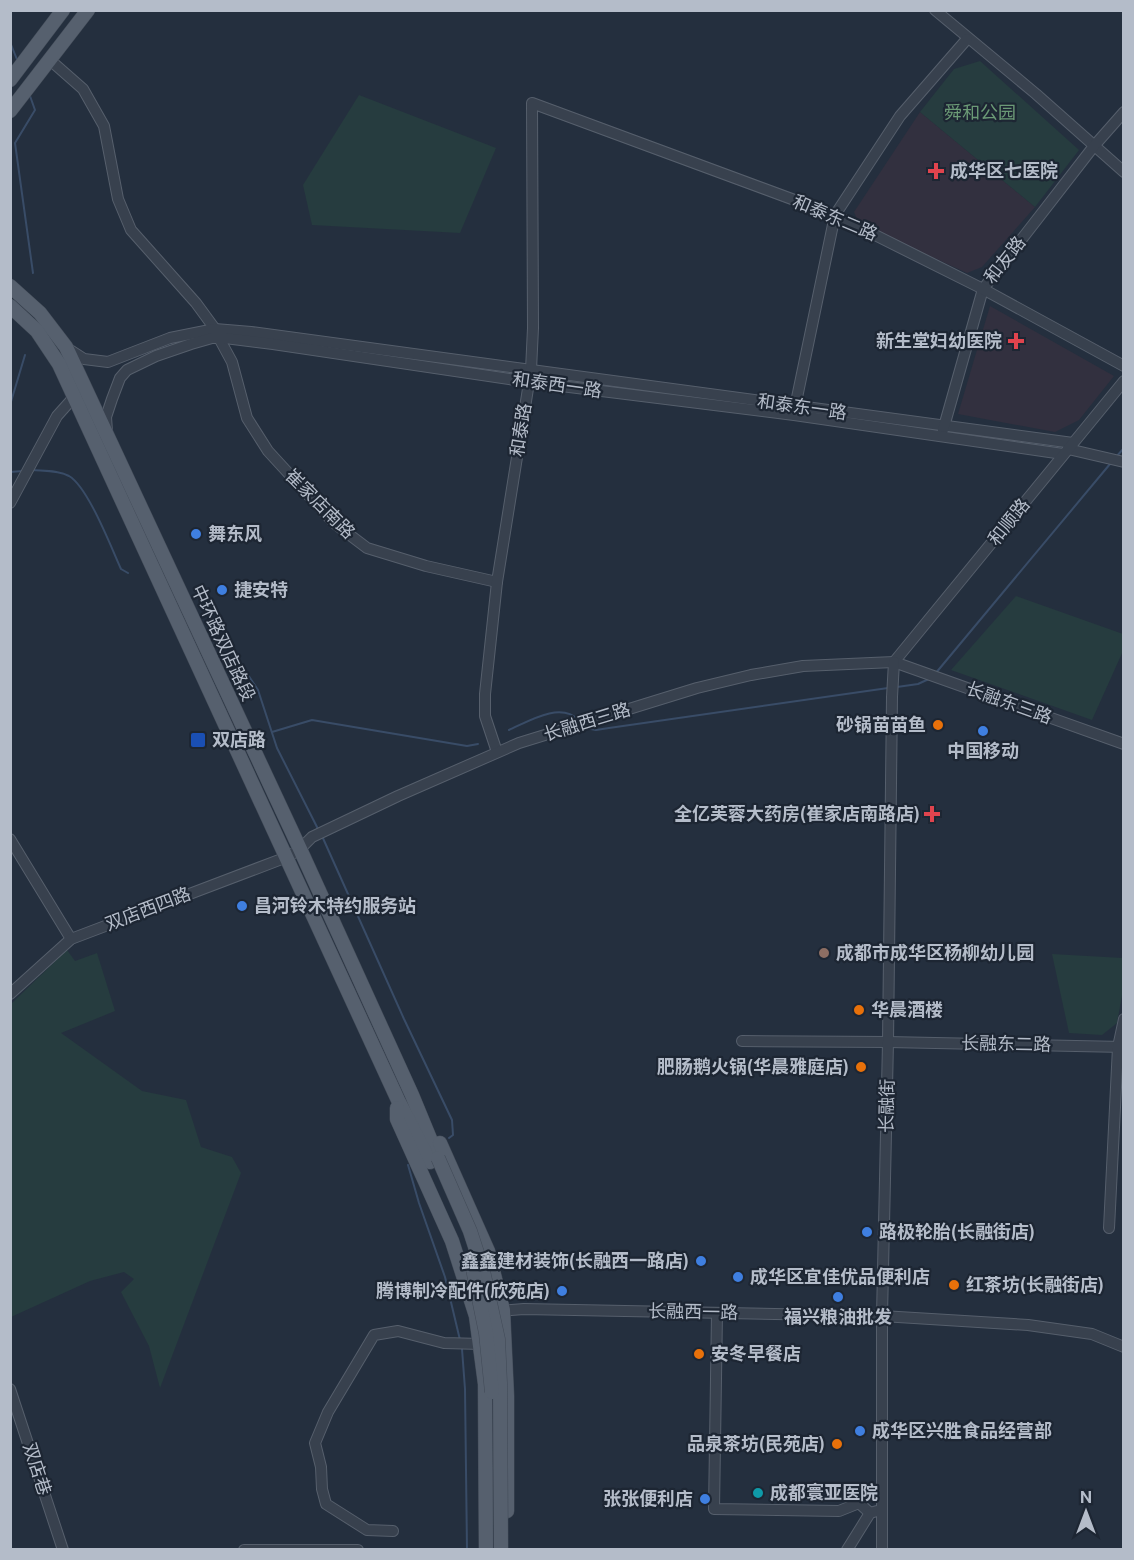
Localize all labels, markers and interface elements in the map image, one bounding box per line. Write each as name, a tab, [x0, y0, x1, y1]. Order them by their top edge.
park label: 舜和公园	[944, 102, 1016, 123]
place label: 成华区七医院	[950, 160, 1058, 181]
marker: 成华区七医院	[927, 162, 945, 180]
street label: 和泰东二路	[790, 190, 881, 245]
street label: 和友路	[980, 232, 1030, 287]
place label: 新生堂妇幼医院	[876, 330, 1002, 351]
marker: 新生堂妇幼医院	[1007, 332, 1025, 350]
street label: 和泰西一路	[511, 368, 603, 401]
street label: 和泰东一路	[756, 390, 848, 423]
street label: 和泰路	[506, 402, 535, 458]
street label: 崔家店南路	[281, 464, 360, 543]
street label: 和顺路	[983, 494, 1034, 549]
place label: 舞东风	[208, 523, 262, 544]
marker: 舞东风	[189, 527, 203, 541]
place label: 捷安特	[234, 579, 288, 600]
street label: 中环路双店路段	[187, 581, 260, 704]
marker: 捷安特	[215, 583, 229, 597]
street label: 长融东三路	[963, 677, 1055, 728]
street label: 长融西三路	[541, 698, 633, 745]
place label: 砂锅苗苗鱼	[836, 714, 926, 735]
marker: 砂锅苗苗鱼	[931, 718, 945, 732]
marker: 中国移动	[976, 724, 990, 738]
place label: 双店路	[212, 729, 266, 750]
marker: 双店路	[189, 731, 207, 749]
place label: 中国移动	[947, 740, 1019, 761]
place label: 全亿芙蓉大药房(崔家店南路店)	[674, 803, 920, 824]
marker: 全亿芙蓉大药房(崔家店南路店)	[925, 807, 939, 821]
street label: 双店西四路	[102, 883, 194, 934]
place label: 昌河铃木特约服务站	[254, 895, 416, 916]
marker: 昌河铃木特约服务站	[235, 899, 249, 913]
place label: 成都市成华区杨柳幼儿园	[836, 942, 1034, 963]
marker: 成都市成华区杨柳幼儿园	[817, 946, 831, 960]
place label: 华晨酒楼	[871, 999, 943, 1020]
marker: 华晨酒楼	[852, 1003, 866, 1017]
street label: 长融东二路	[961, 1032, 1051, 1055]
place label: 肥肠鹅火锅(华晨雅庭店)	[657, 1056, 849, 1077]
marker: 肥肠鹅火锅(华晨雅庭店)	[854, 1060, 868, 1074]
street label: 长融街	[876, 1079, 897, 1133]
place label: 路极轮胎(长融街店)	[879, 1221, 1035, 1242]
marker: 路极轮胎(长融街店)	[860, 1225, 874, 1239]
place label: 鑫鑫建材装饰(长融西一路店)	[461, 1250, 689, 1271]
marker: 鑫鑫建材装饰(长融西一路店)	[694, 1254, 708, 1268]
place label: 成华区宜佳优品便利店	[750, 1266, 930, 1287]
marker: 成华区宜佳优品便利店	[731, 1270, 745, 1284]
place label: 红茶坊(长融街店)	[966, 1274, 1104, 1295]
marker: 红茶坊(长融街店)	[947, 1278, 961, 1292]
place label: 腾博制冷配件(欣苑店)	[376, 1280, 550, 1301]
marker: 腾博制冷配件(欣苑店)	[555, 1284, 569, 1298]
marker: 福兴粮油批发	[831, 1290, 845, 1304]
street label: 长融西一路	[648, 1300, 738, 1323]
place label: 福兴粮油批发	[784, 1306, 892, 1327]
place label: 安冬早餐店	[711, 1343, 801, 1364]
marker: 安冬早餐店	[692, 1347, 706, 1361]
place label: 成华区兴胜食品经营部	[872, 1420, 1052, 1441]
marker: 成华区兴胜食品经营部	[853, 1424, 867, 1438]
place label: 品泉茶坊(民苑店)	[687, 1433, 825, 1454]
marker: 品泉茶坊(民苑店)	[830, 1437, 844, 1451]
street label: 双店巷	[19, 1440, 56, 1498]
place label: 成都寰亚医院	[770, 1482, 878, 1503]
north arrow	[1056, 1482, 1116, 1542]
marker: 成都寰亚医院	[751, 1486, 765, 1500]
place label: 张张便利店	[603, 1488, 693, 1509]
text: N	[1080, 1488, 1092, 1507]
marker: 张张便利店	[698, 1492, 712, 1506]

